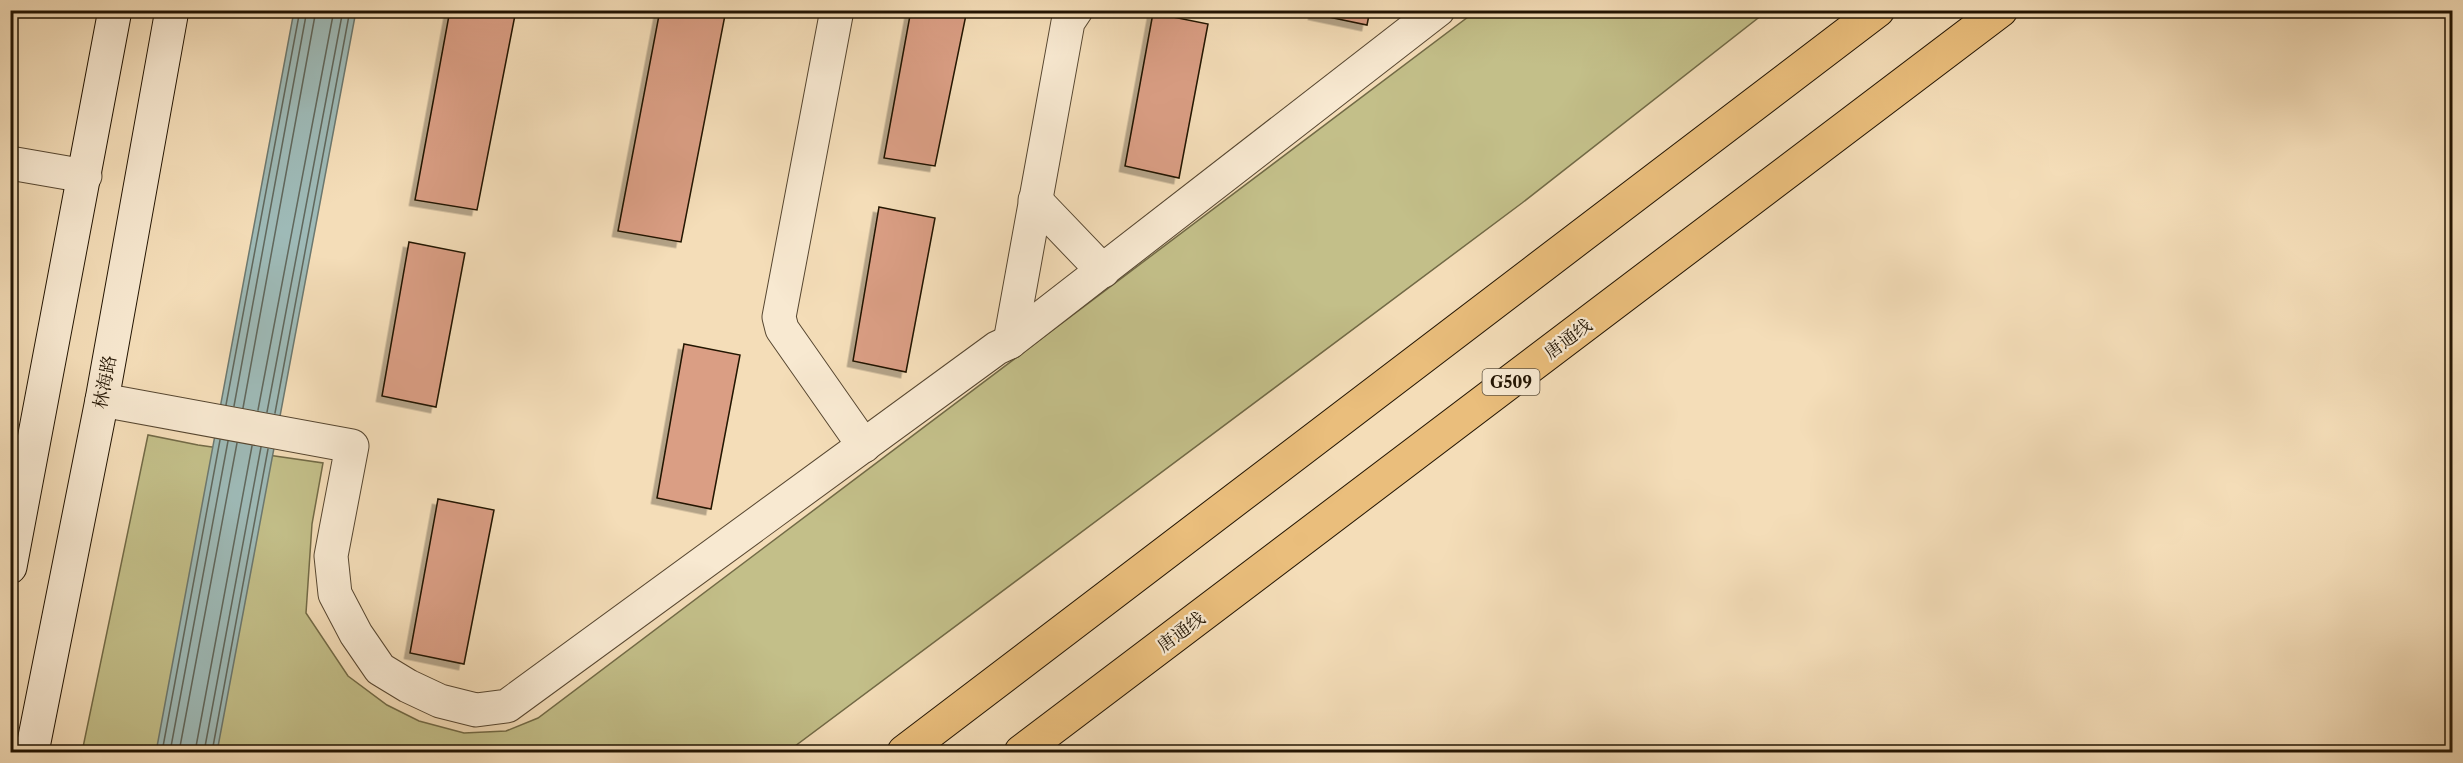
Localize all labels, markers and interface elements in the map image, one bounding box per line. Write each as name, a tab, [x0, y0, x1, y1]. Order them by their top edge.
street label: 唐通线	[1540, 314, 1596, 364]
street label: 林海路	[89, 353, 121, 411]
road number: G509	[1482, 369, 1540, 395]
street label: 唐通线	[1153, 607, 1209, 657]

